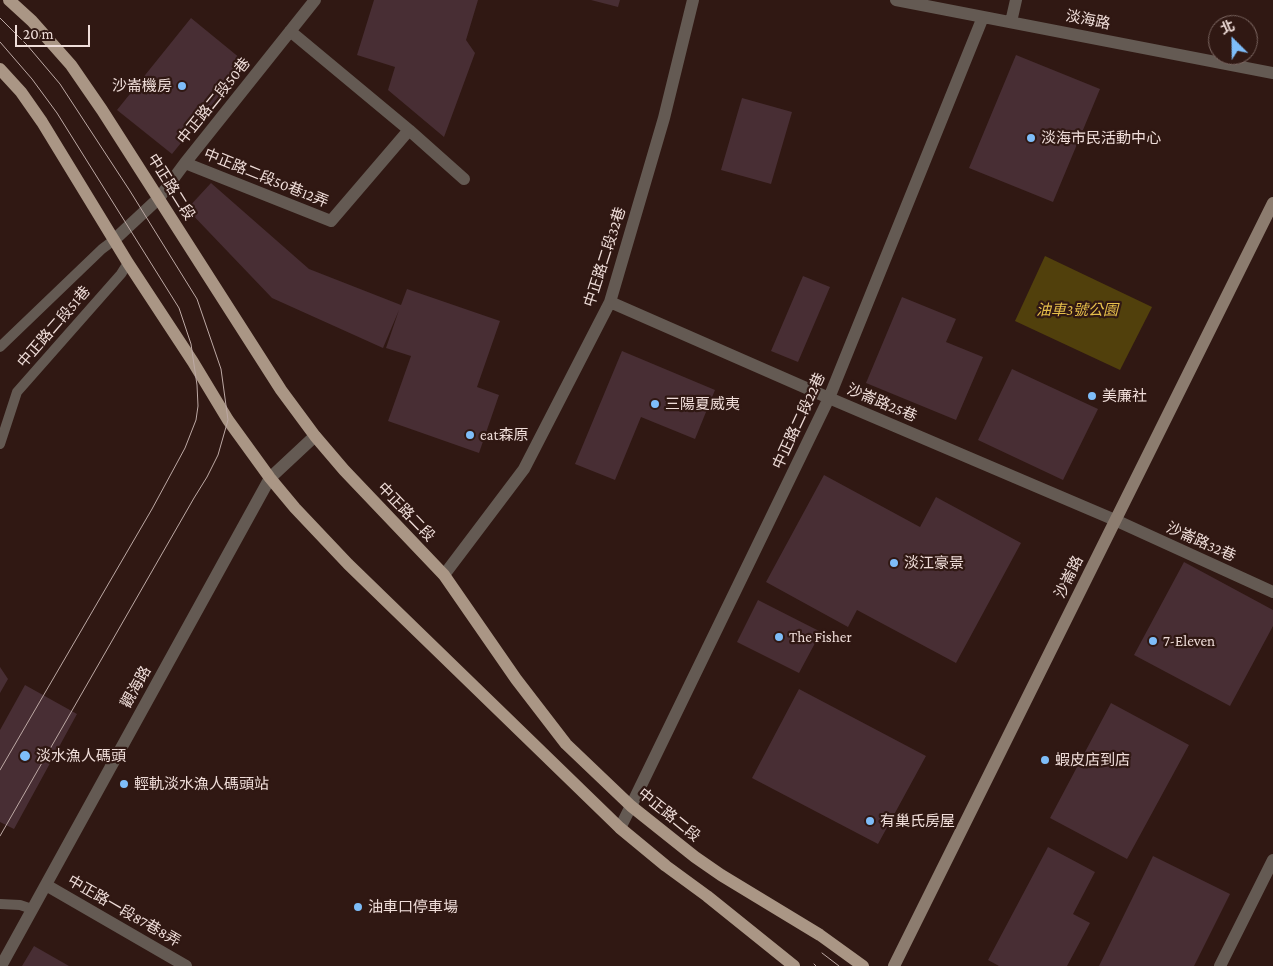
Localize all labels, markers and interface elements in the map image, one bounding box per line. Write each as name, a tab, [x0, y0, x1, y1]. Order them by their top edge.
street label: 淡海路	[1064, 7, 1112, 33]
scale bar	[18, 15, 92, 47]
north arrow	[1208, 15, 1258, 65]
text: 北	[1218, 17, 1237, 37]
text: 20 m	[23, 26, 54, 42]
street label: 中正路二段50巷	[174, 54, 254, 148]
place label: 沙崙機房	[112, 77, 172, 95]
marker: 沙崙機房	[176, 80, 188, 92]
place label: 淡海市民活動中心	[1041, 129, 1161, 147]
marker: 淡海市民活動中心	[1025, 132, 1037, 144]
street label: 中正路二段50巷12弄	[201, 145, 331, 211]
street label: 中正路二段	[143, 150, 199, 224]
street label: 中正路二段32巷	[580, 205, 630, 309]
street label: 中正路二段51巷	[14, 283, 94, 371]
park label: 油車3號公園	[1036, 301, 1118, 319]
street label: 中正路二段22巷	[769, 370, 829, 472]
street label: 沙崙路25巷	[844, 380, 920, 426]
place label: 美廉社	[1102, 387, 1147, 405]
marker: 美廉社	[1086, 390, 1098, 402]
place label: 三陽夏威夷	[665, 395, 740, 413]
marker: 三陽夏威夷	[649, 398, 661, 410]
place label: eat森原	[480, 426, 529, 444]
marker: eat森原	[464, 429, 476, 441]
street label: 中正路二段	[373, 479, 439, 545]
street label: 沙崙路32巷	[1163, 519, 1239, 565]
street label: 沙崙路	[1051, 553, 1087, 601]
place label: 淡江豪景	[904, 554, 964, 572]
marker: 淡江豪景	[888, 557, 900, 569]
place label: The Fisher	[789, 628, 852, 646]
marker: The Fisher	[773, 631, 785, 643]
place label: 7-Eleven	[1163, 632, 1215, 650]
marker: 7-Eleven	[1147, 635, 1159, 647]
street label: 觀海路	[117, 663, 155, 711]
place label: 淡水漁人碼頭	[36, 747, 126, 765]
marker: 淡水漁人碼頭	[18, 749, 32, 763]
place label: 蝦皮店到店	[1055, 751, 1130, 769]
marker: 蝦皮店到店	[1039, 754, 1051, 766]
place label: 輕軌淡水漁人碼頭站	[134, 775, 269, 793]
marker: 輕軌淡水漁人碼頭站	[118, 778, 130, 790]
street label: 中正路二段	[634, 784, 704, 846]
place label: 有巢氏房屋	[880, 812, 955, 830]
marker: 有巢氏房屋	[864, 815, 876, 827]
street label: 中正路一段87巷8弄	[64, 871, 184, 951]
place label: 油車口停車場	[368, 898, 458, 916]
marker: 油車口停車場	[352, 901, 364, 913]

